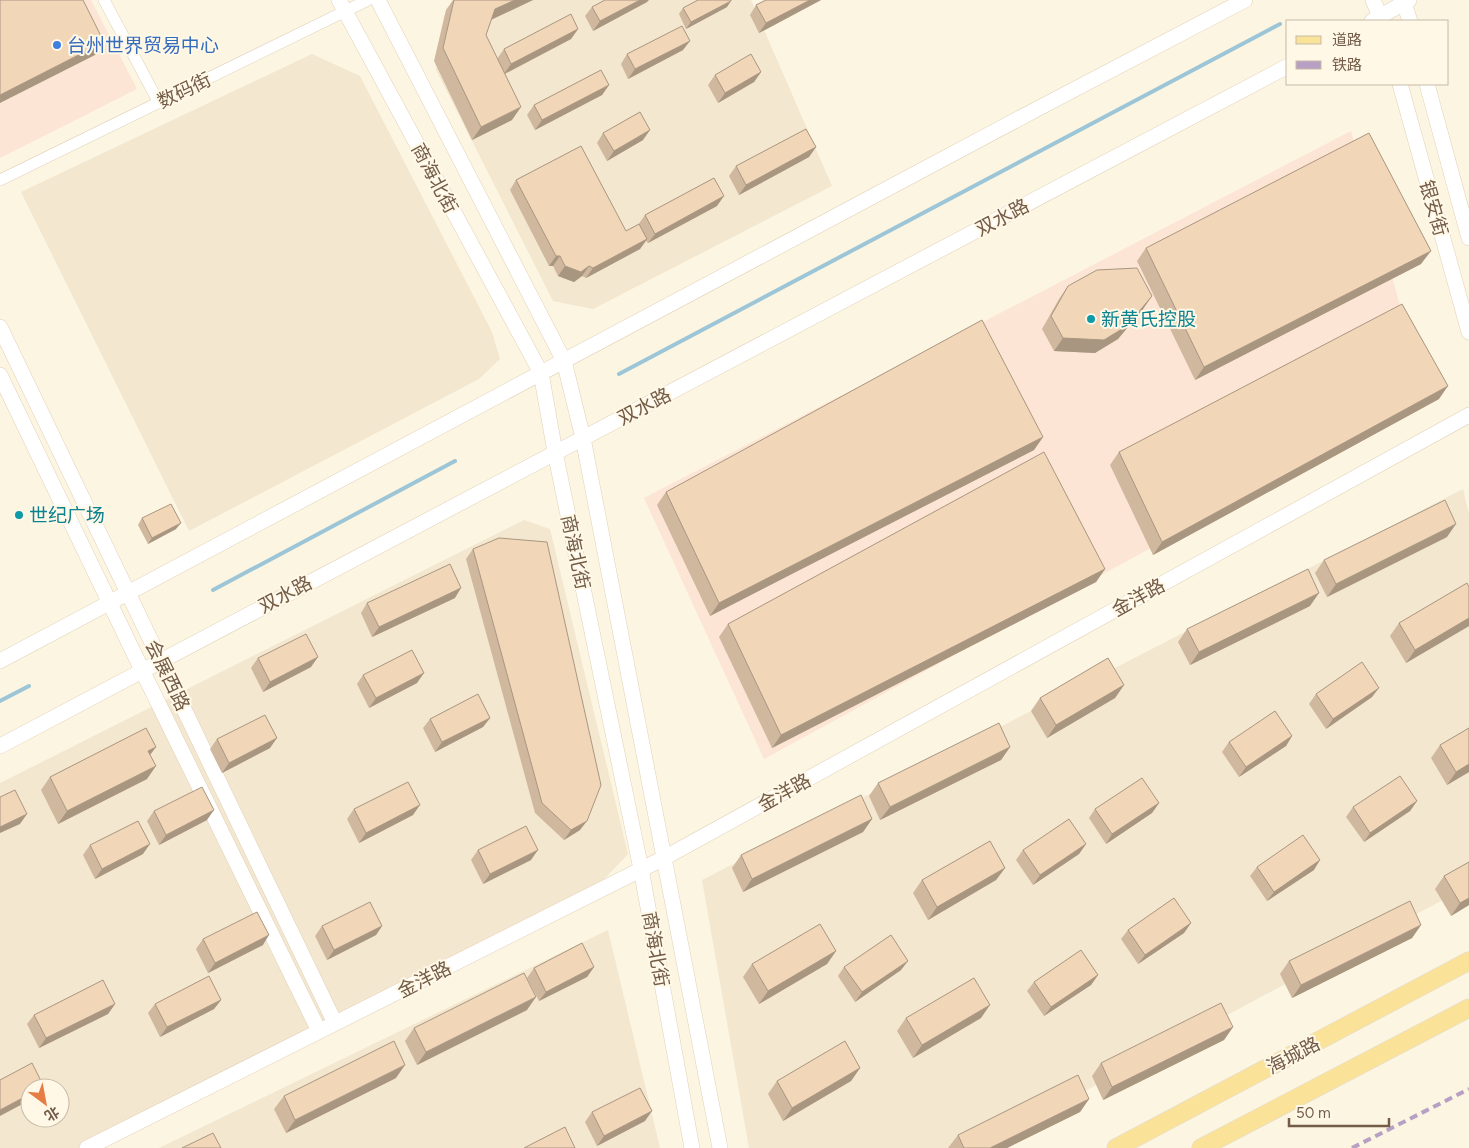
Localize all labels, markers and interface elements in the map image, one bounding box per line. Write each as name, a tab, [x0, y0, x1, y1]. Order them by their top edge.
legend	[1286, 20, 1449, 85]
text: 道路	[1332, 31, 1362, 49]
place label: 台州世界贸易中心	[67, 34, 219, 57]
marker: 台州世界贸易中心	[51, 39, 63, 51]
text: 铁路	[1332, 56, 1362, 74]
street label: 数码街	[154, 68, 215, 113]
street label: 商海北街	[407, 139, 463, 217]
street label: 银安街	[1415, 178, 1452, 239]
street label: 双水路	[972, 194, 1033, 241]
place label: 新黄氏控股	[1101, 308, 1196, 331]
marker: 新黄氏控股	[1085, 313, 1097, 325]
street label: 双水路	[614, 383, 675, 430]
place label: 世纪广场	[29, 504, 105, 527]
marker: 世纪广场	[13, 509, 25, 521]
street label: 商海北街	[556, 513, 595, 592]
street label: 双水路	[255, 571, 316, 618]
street label: 金洋路	[1108, 574, 1169, 621]
street label: 会展西路	[141, 636, 195, 714]
street label: 金洋路	[754, 769, 815, 816]
street label: 商海北街	[638, 910, 673, 989]
street label: 金洋路	[394, 956, 455, 1003]
street label: 海城路	[1263, 1032, 1324, 1079]
north arrow	[20, 1078, 70, 1128]
scale bar	[1289, 1096, 1389, 1128]
text: 北	[41, 1103, 62, 1125]
text: 50 m	[1296, 1104, 1331, 1122]

